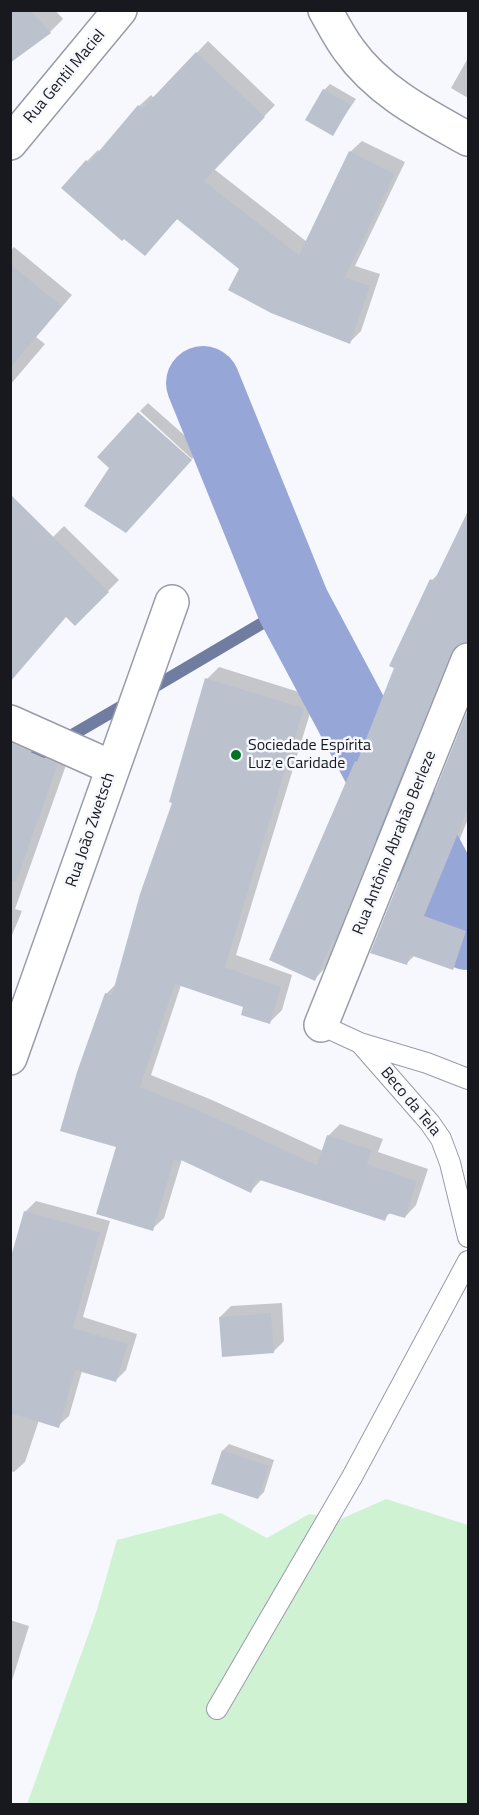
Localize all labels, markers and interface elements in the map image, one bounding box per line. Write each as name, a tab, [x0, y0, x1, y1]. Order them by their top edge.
street label: Rua Gentil Maciel	[20, 26, 110, 128]
place label: Sociedade Espírita Luz e Caridade	[248, 736, 371, 774]
marker: Sociedade Espírita Luz e Caridade	[229, 748, 243, 762]
street label: Rua Antônio Abrahão Berleze	[349, 748, 441, 938]
street label: Rua João Zwetsch	[62, 770, 120, 890]
street label: Beco da Tela	[376, 1064, 444, 1140]

